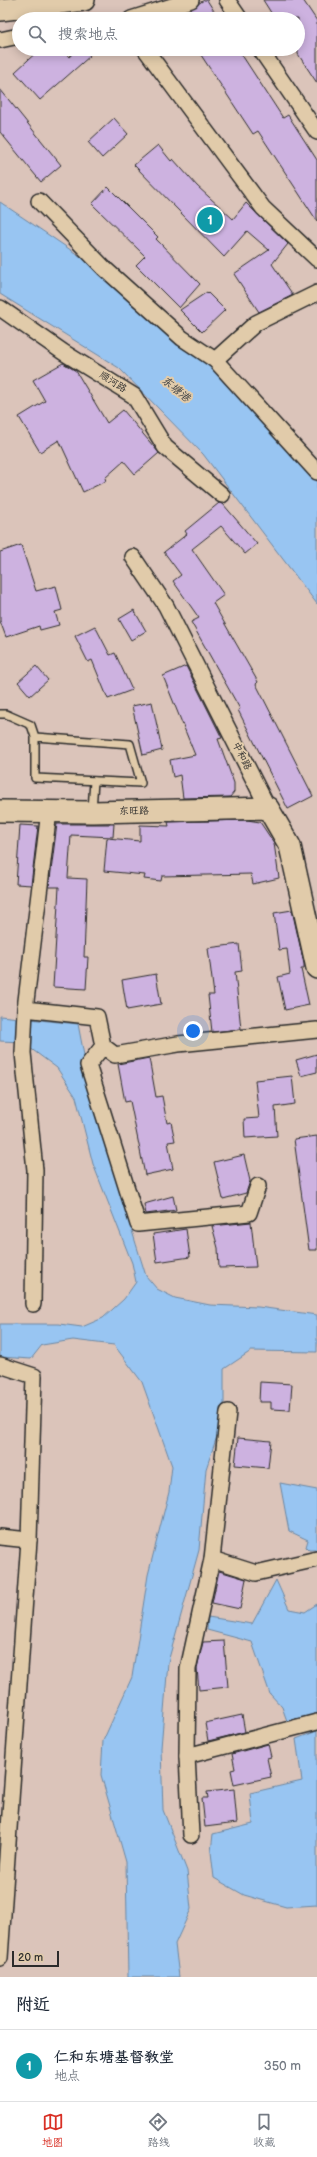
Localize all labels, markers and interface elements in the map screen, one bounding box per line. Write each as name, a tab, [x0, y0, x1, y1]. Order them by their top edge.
search box	[12, 12, 305, 56]
icon: search	[26, 23, 48, 45]
text: 搜索地点	[58, 25, 118, 44]
pin: 1	[197, 205, 223, 235]
street label: 顺河路	[97, 369, 129, 395]
water label: 东塘港	[159, 374, 194, 405]
street label: 中和路	[230, 740, 254, 772]
street label: 东旺路	[119, 805, 149, 817]
your location	[183, 1021, 203, 1041]
scale bar	[12, 1949, 59, 1968]
text: 20 m	[18, 1951, 43, 1964]
text: 附近	[16, 1995, 50, 2015]
text: 仁和东塘基督教堂	[54, 2048, 174, 2067]
text: 1	[26, 2058, 32, 2074]
text: 350 m	[264, 2058, 301, 2074]
text: 地点	[54, 2068, 80, 2084]
tab: 地图	[42, 2111, 64, 2149]
tab: 路线	[147, 2111, 169, 2149]
tab: 收藏	[253, 2111, 275, 2149]

